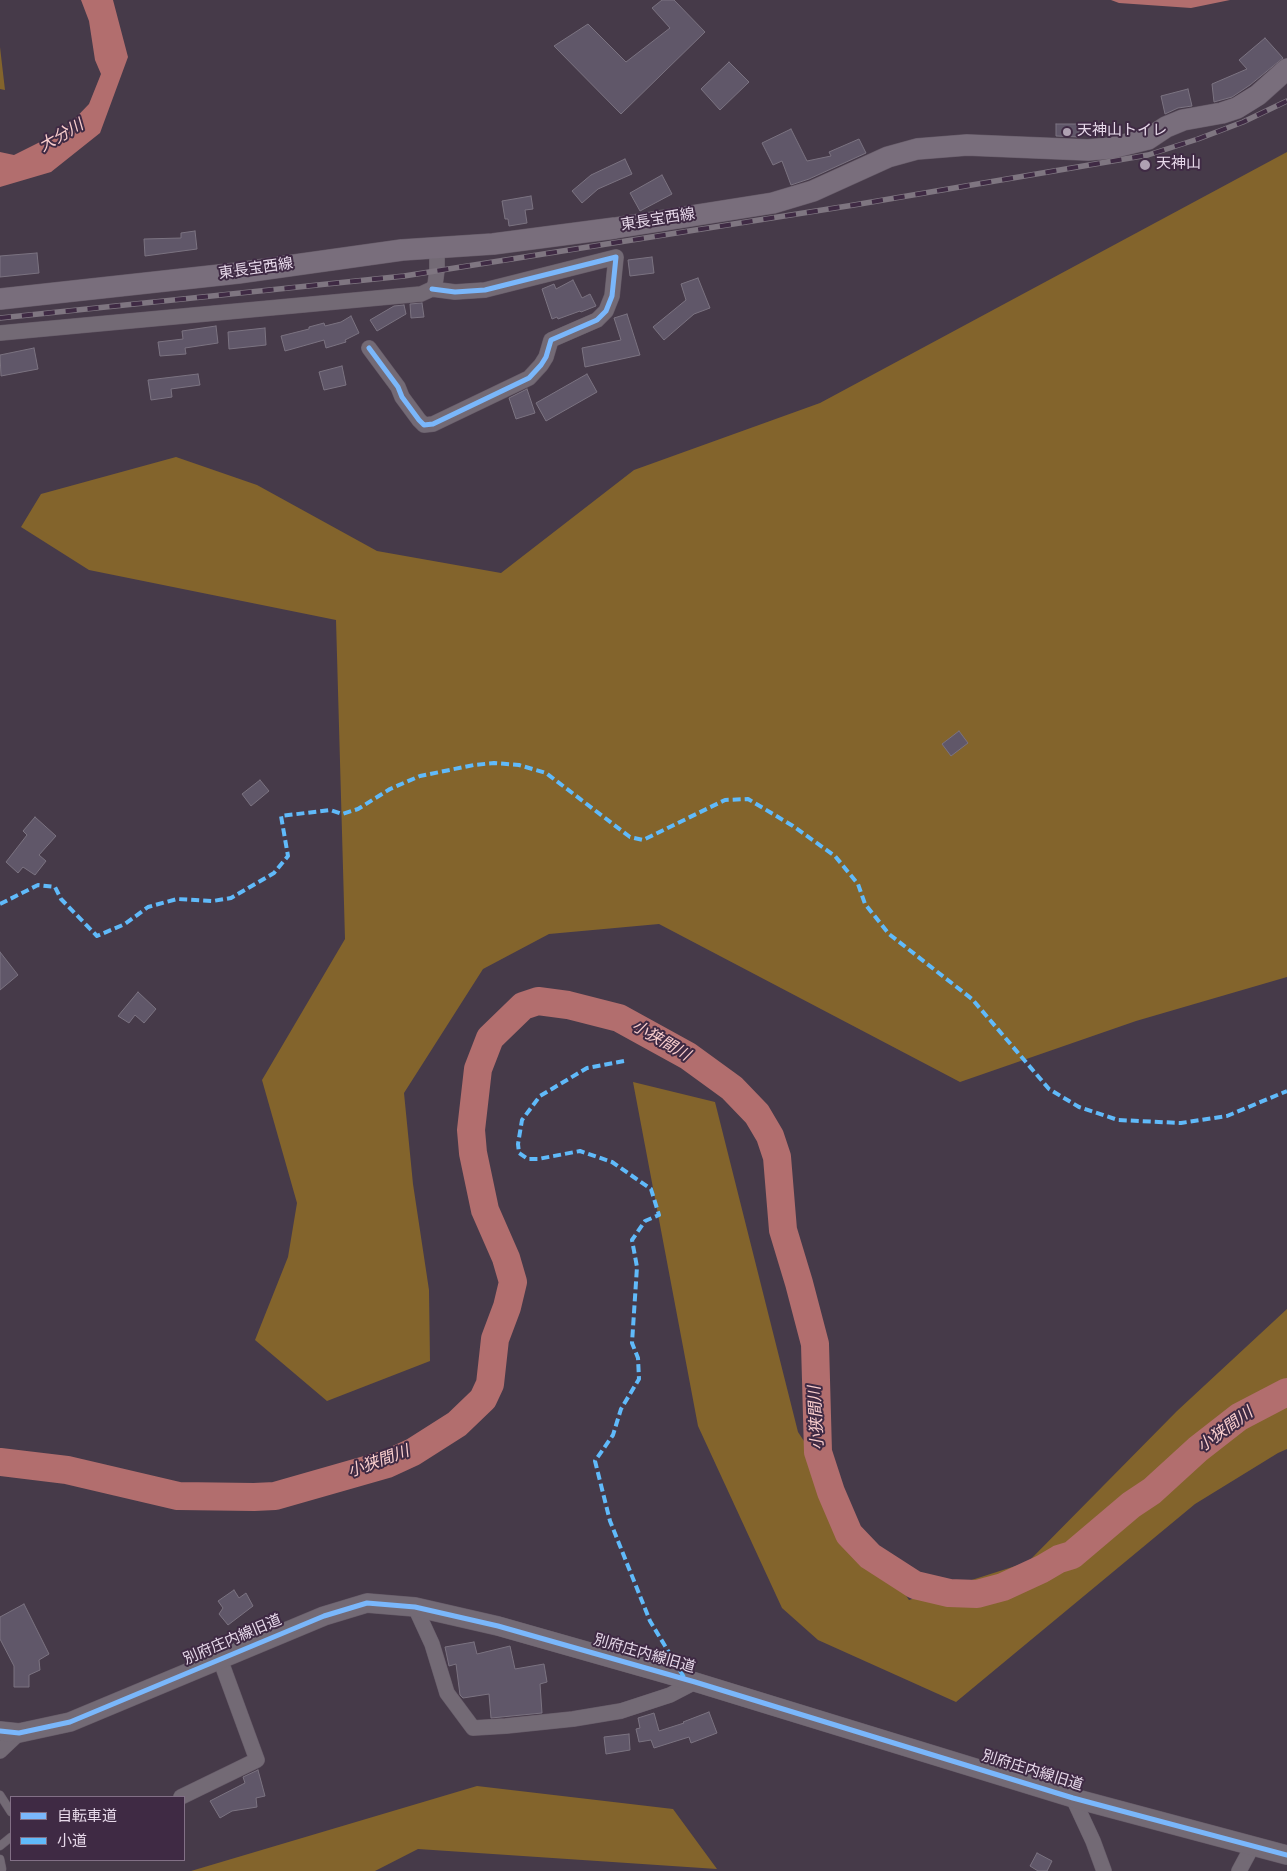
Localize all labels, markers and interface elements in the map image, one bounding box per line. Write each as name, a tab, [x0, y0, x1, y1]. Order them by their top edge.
water label: 大分川	[36, 117, 88, 157]
place label: 天神山トイレ	[1077, 123, 1167, 141]
marker: 天神山トイレ	[1061, 126, 1073, 138]
place label: 天神山	[1156, 156, 1201, 174]
marker: 天神山	[1138, 158, 1152, 172]
street label: 東長宝西線	[620, 206, 696, 236]
street label: 東長宝西線	[218, 256, 294, 284]
water label: 小狭間川	[627, 1018, 693, 1066]
water label: 小狭間川	[807, 1386, 829, 1450]
water label: 小狭間川	[1194, 1404, 1258, 1458]
water label: 小狭間川	[346, 1443, 412, 1483]
street label: 別府庄内線旧道	[181, 1612, 285, 1670]
street label: 別府庄内線旧道	[591, 1632, 697, 1678]
street label: 別府庄内線旧道	[979, 1748, 1085, 1796]
legend	[10, 1796, 185, 1861]
text: 自転車道	[57, 1808, 117, 1827]
text: 小道	[57, 1833, 87, 1852]

